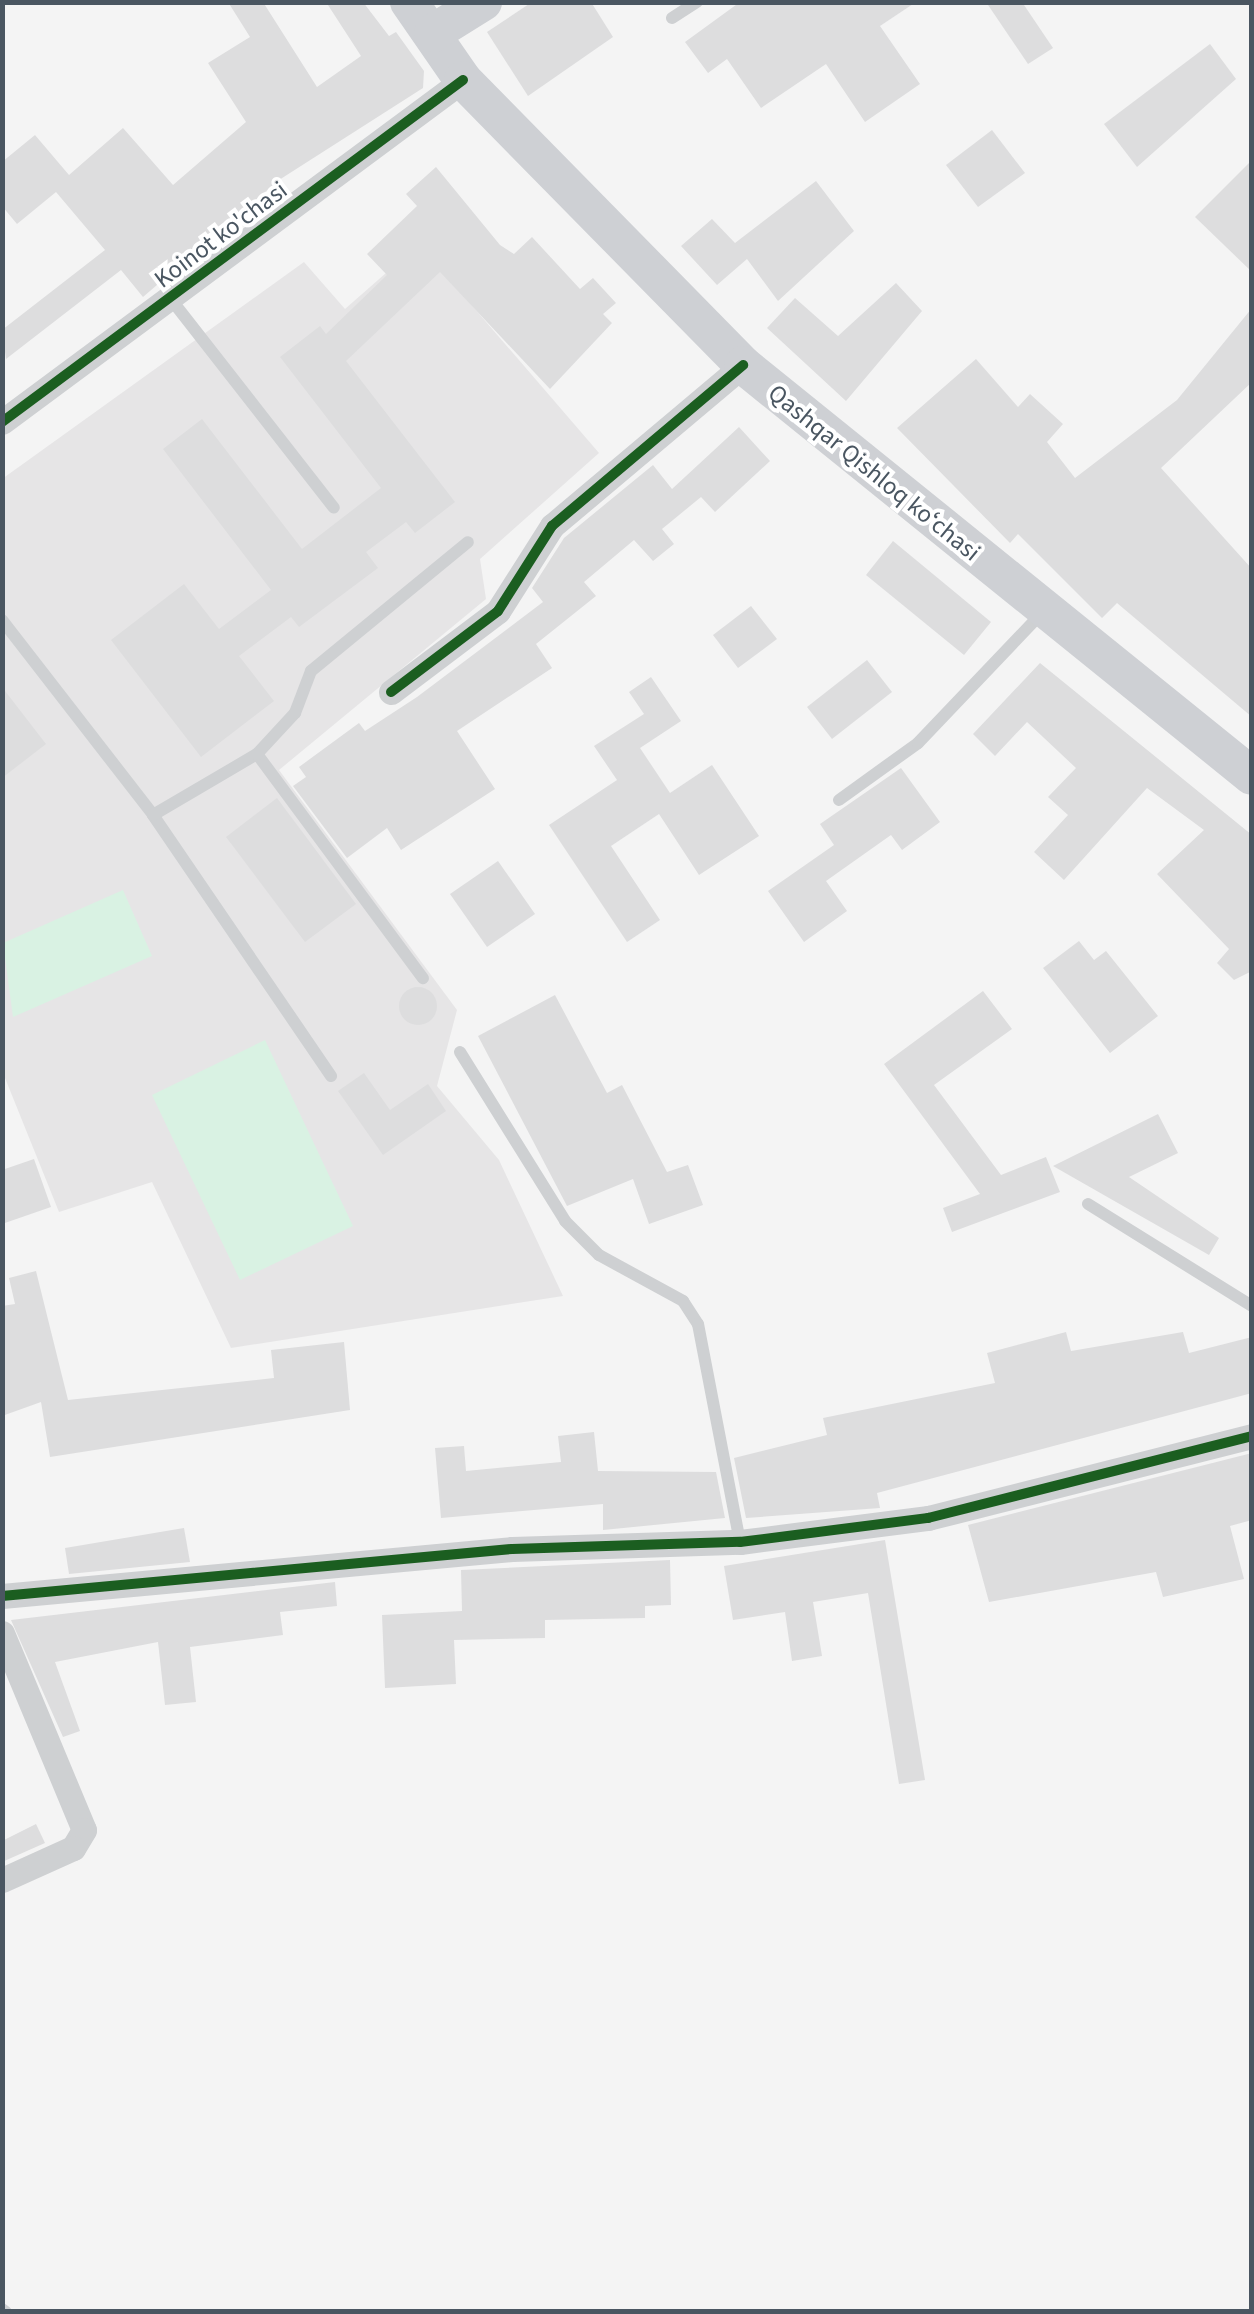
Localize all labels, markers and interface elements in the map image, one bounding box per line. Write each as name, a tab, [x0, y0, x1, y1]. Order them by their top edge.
street label: Koinot ko'chasi	[149, 175, 293, 295]
street label: Qashqar Qishloq koʻchasi	[762, 378, 986, 568]

